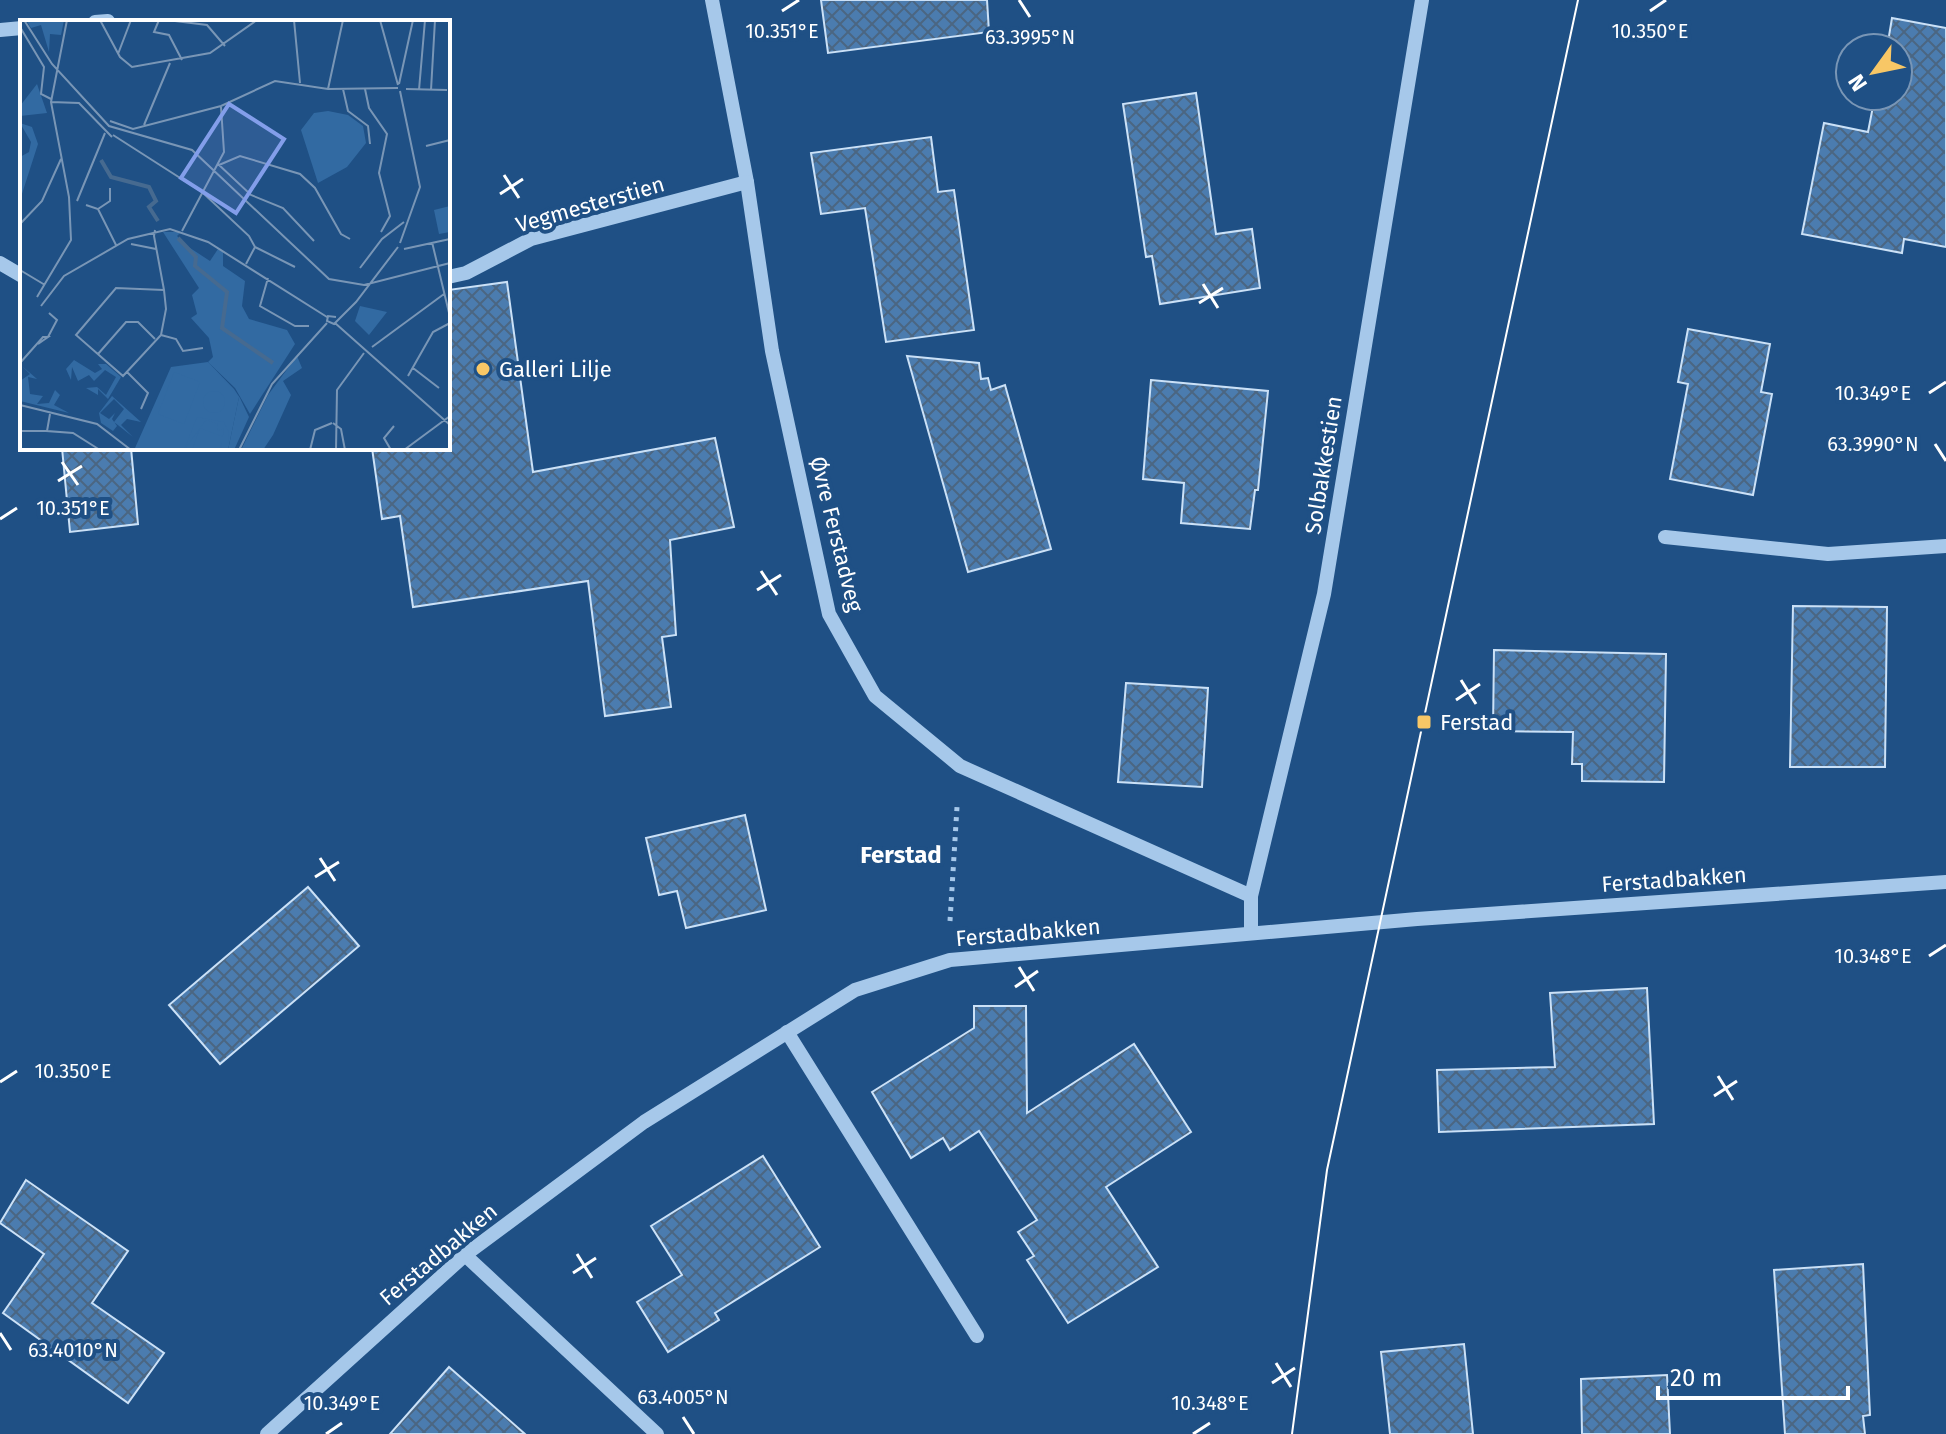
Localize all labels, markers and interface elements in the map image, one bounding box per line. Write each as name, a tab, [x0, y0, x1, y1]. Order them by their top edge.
text: 10.351°E	[745, 19, 819, 43]
text: 10.350°E	[1611, 19, 1689, 43]
inset map	[20, 20, 450, 450]
text: 63.3995°N	[985, 25, 1075, 49]
north arrow	[1834, 32, 1914, 112]
text: N	[1842, 69, 1873, 96]
street label: Vegmesterstien	[513, 170, 668, 239]
place label: Galleri Lilje	[499, 356, 612, 383]
marker: Galleri Lilje	[474, 360, 492, 378]
text: 10.349°E	[1835, 381, 1911, 405]
street label: Solbakkestien	[1299, 394, 1348, 536]
text: 63.3990°N	[1827, 432, 1919, 456]
street label: Øvre Ferstadveg	[804, 454, 869, 615]
text: 10.351°E	[36, 496, 110, 520]
place label: Ferstad	[1440, 709, 1513, 736]
marker: Ferstad	[1415, 713, 1433, 731]
district label: Ferstad	[860, 841, 942, 869]
street label: Ferstadbakken	[1601, 861, 1748, 898]
street label: Ferstadbakken	[954, 913, 1102, 952]
text: 10.348°E	[1834, 944, 1912, 968]
text: 10.350°E	[34, 1059, 112, 1083]
street label: Ferstadbakken	[374, 1197, 503, 1311]
text: 63.4010°N	[28, 1338, 118, 1362]
scale bar	[1658, 1350, 1848, 1400]
text: 20 m	[1670, 1364, 1722, 1392]
text: 63.4005°N	[637, 1385, 729, 1409]
text: 10.349°E	[304, 1391, 380, 1415]
text: 10.348°E	[1171, 1391, 1249, 1415]

